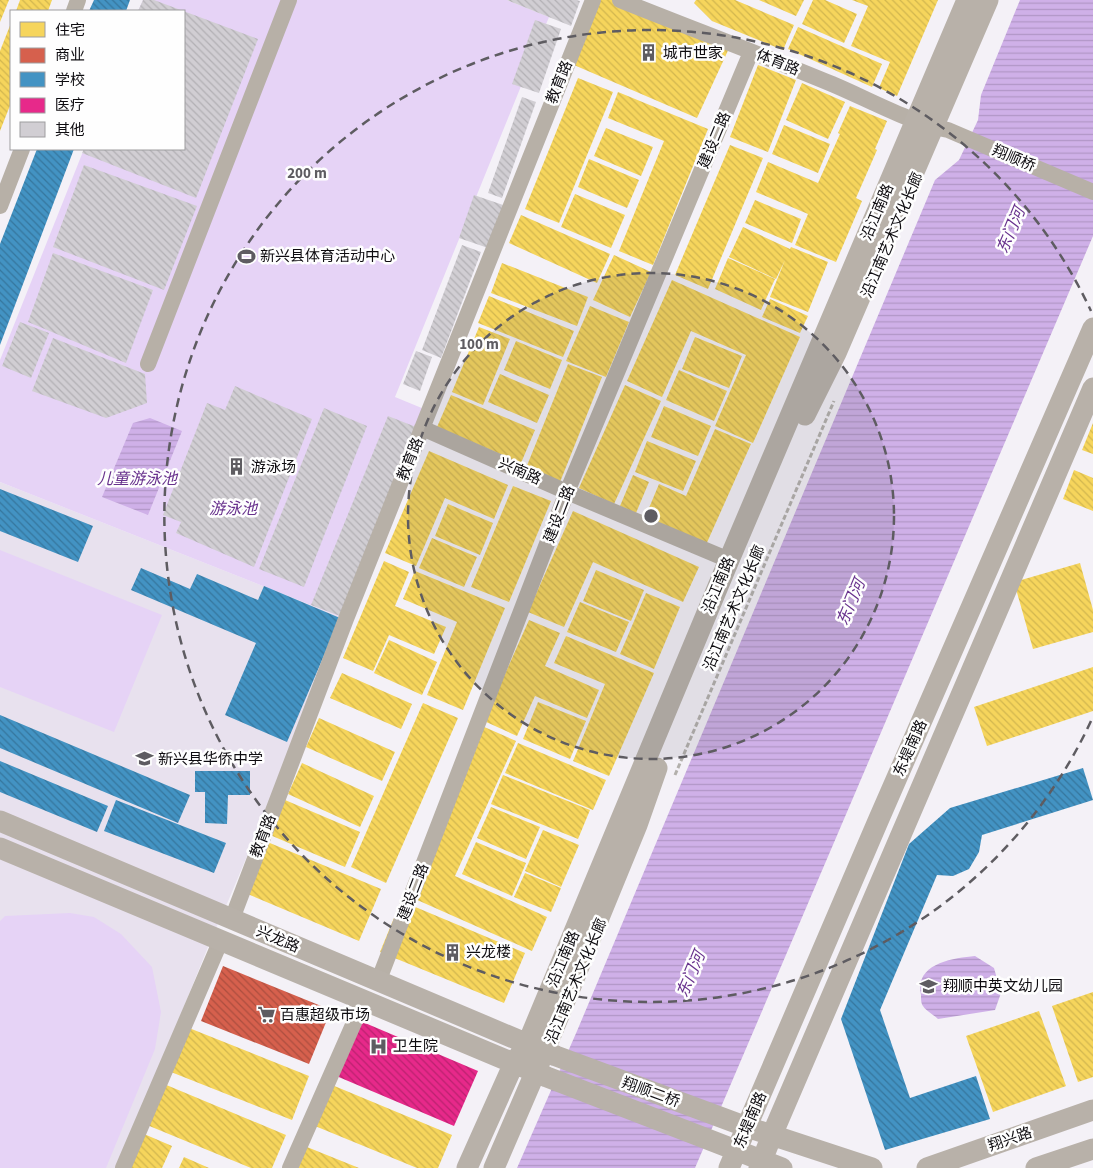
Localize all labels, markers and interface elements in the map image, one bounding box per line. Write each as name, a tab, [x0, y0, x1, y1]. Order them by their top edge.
legend	[10, 10, 185, 150]
text: 住宅	[55, 20, 85, 41]
building icon: 城市世家	[639, 43, 659, 63]
place label: 城市世家	[663, 43, 723, 64]
street label: 体育路	[753, 44, 803, 81]
text: 商业	[55, 45, 85, 66]
street label: 教育路	[541, 57, 578, 107]
text: 学校	[55, 70, 85, 91]
text: 医疗	[55, 95, 85, 116]
street label: 建设二路	[693, 108, 736, 172]
text: 其他	[55, 120, 85, 141]
street label: 翔顺桥	[989, 140, 1039, 177]
text: 200 m	[287, 163, 327, 184]
street label: 沿江南艺术文化长廊	[856, 169, 929, 301]
street label: 沿江南路	[856, 180, 899, 244]
water label: 东门河	[991, 201, 1032, 257]
sports icon: 新兴县体育活动中心	[236, 246, 256, 266]
place label: 新兴县体育活动中心	[260, 246, 395, 267]
text: 100 m	[459, 334, 499, 355]
street label: 教育路	[392, 434, 429, 484]
street label: 兴南路	[495, 453, 545, 490]
building icon: 游泳场	[227, 457, 247, 477]
place label: 游泳场	[251, 457, 296, 478]
water label: 儿童游泳池	[97, 468, 179, 490]
street label: 建设二路	[539, 482, 580, 546]
water label: 游泳池	[209, 498, 259, 520]
centre of rings	[642, 507, 660, 525]
street label: 沿江南艺术文化长廊	[698, 542, 771, 674]
street label: 沿江南路	[697, 553, 740, 617]
water label: 东门河	[831, 573, 872, 629]
street label: 东堤南路	[889, 717, 932, 780]
school or university icon: 新兴县华侨中学	[134, 749, 154, 769]
place label: 新兴县华侨中学	[158, 749, 263, 770]
street label: 教育路	[246, 811, 281, 861]
street label: 建设二路	[393, 860, 434, 924]
street label: 沿江南艺术文化长廊	[540, 915, 613, 1047]
street label: 兴龙路	[253, 921, 303, 958]
street label: 沿江南路	[542, 927, 585, 991]
building icon: 兴龙楼	[442, 942, 462, 962]
place label: 兴龙楼	[466, 942, 511, 963]
water label: 东门河	[671, 945, 712, 1001]
school or university icon: 翔顺中英文幼儿园	[919, 976, 939, 996]
place label: 翔顺中英文幼儿园	[943, 976, 1063, 997]
supermarket icon: 百惠超级市场	[256, 1005, 276, 1025]
place label: 百惠超级市场	[280, 1005, 370, 1026]
hospital icon: 卫生院	[369, 1036, 389, 1056]
place label: 卫生院	[393, 1036, 438, 1057]
street label: 翔顺二桥	[619, 1072, 683, 1113]
street label: 东堤南路	[729, 1088, 772, 1152]
street label: 翔兴路	[985, 1122, 1035, 1157]

